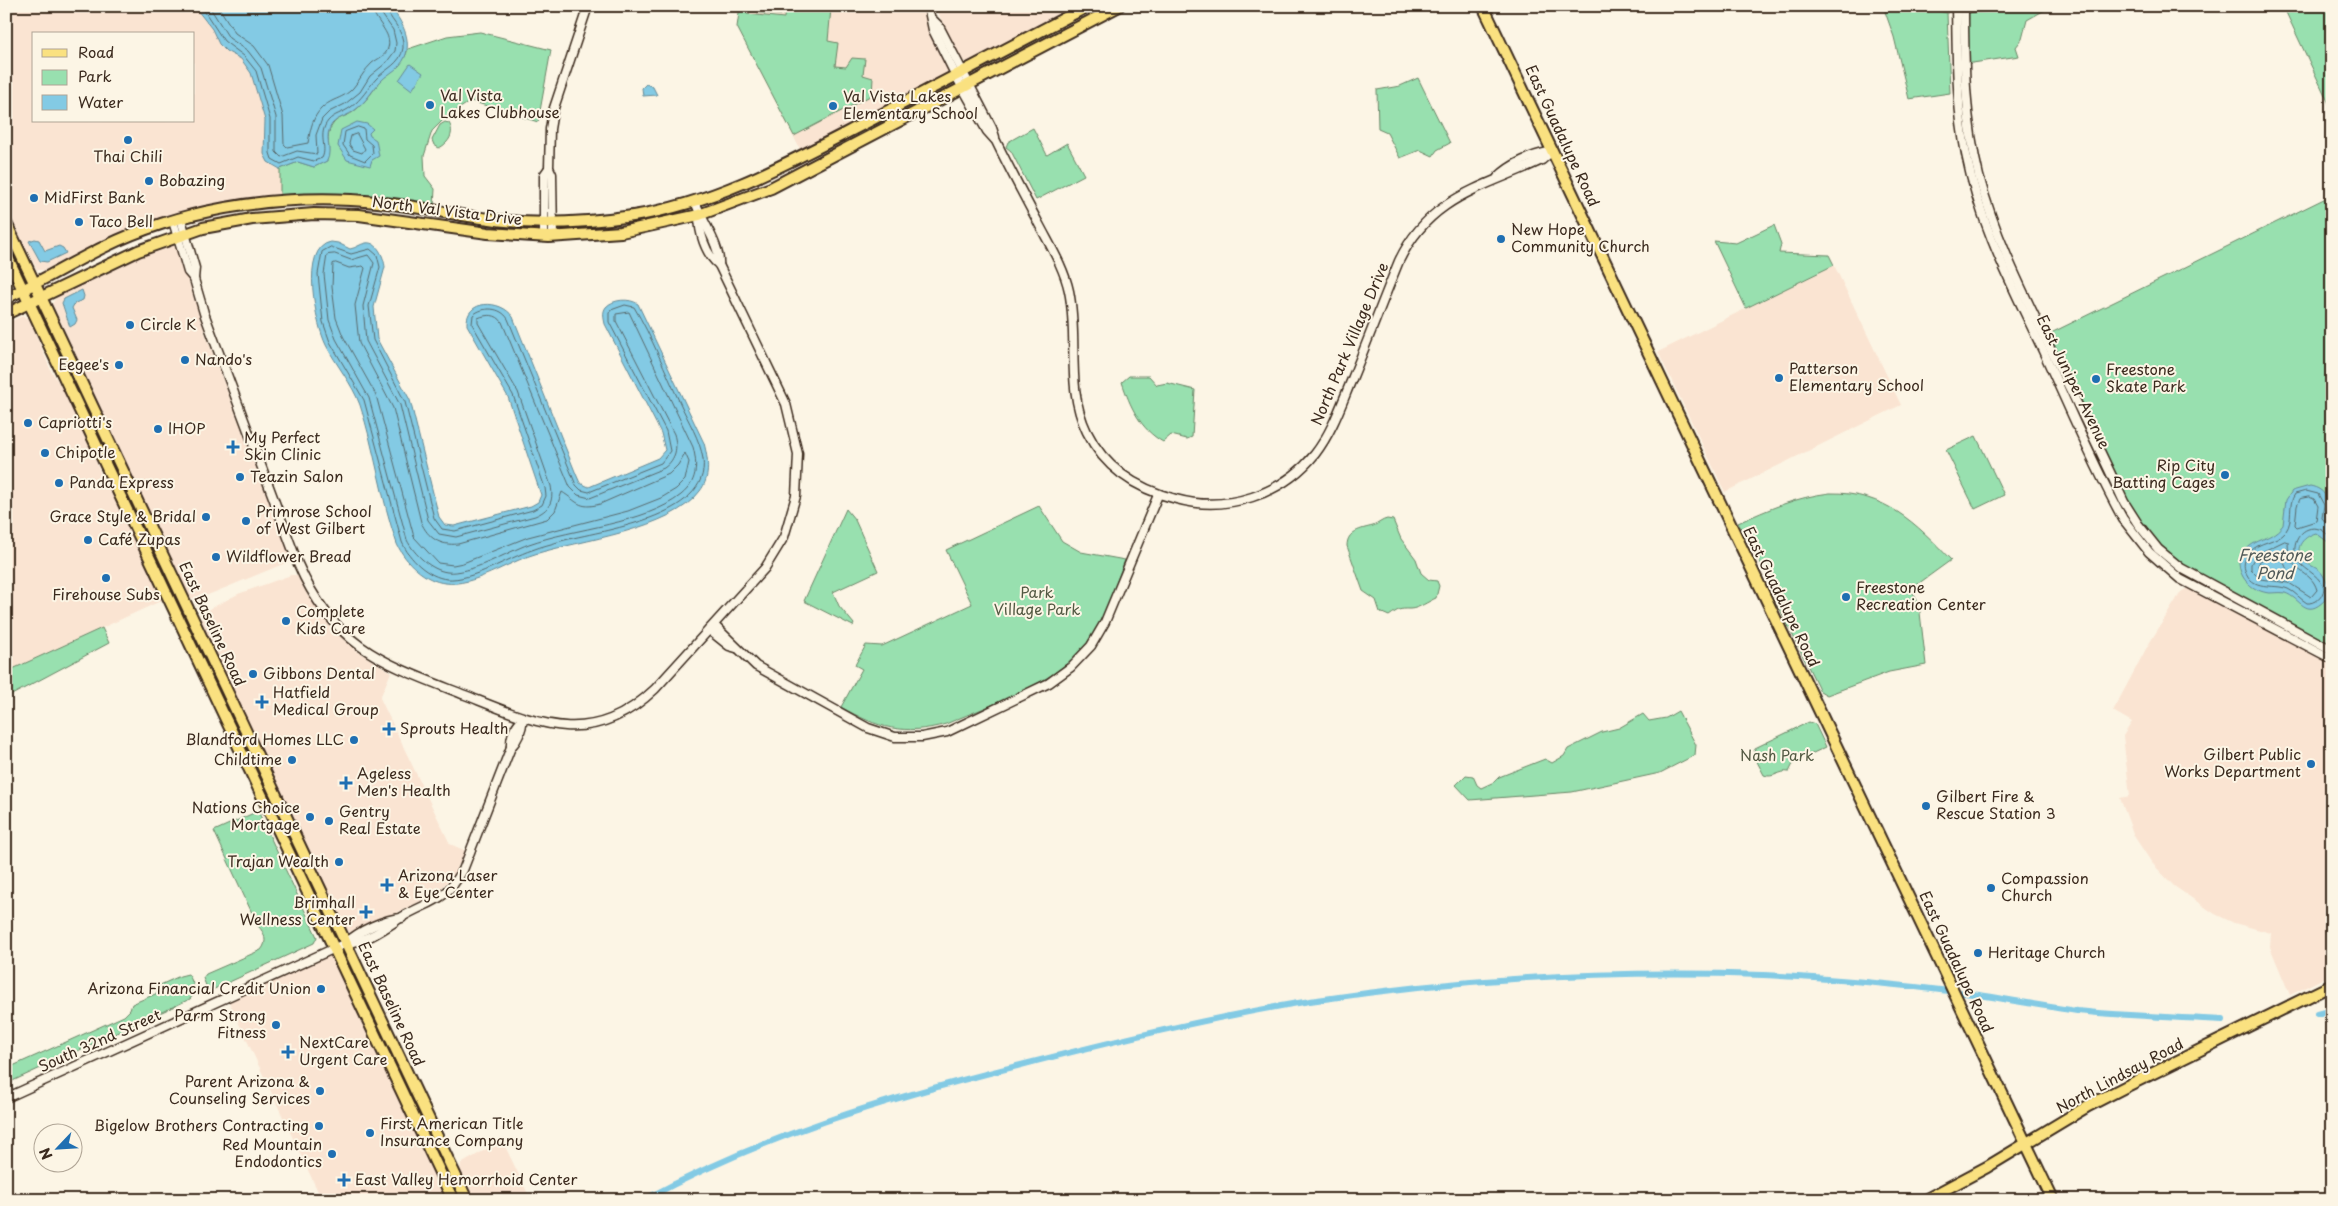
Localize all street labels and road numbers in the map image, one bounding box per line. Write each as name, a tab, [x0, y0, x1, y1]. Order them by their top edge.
street label: East Guadalupe Road	[1520, 61, 1606, 210]
street label: North Val Vista Drive	[371, 189, 523, 230]
street label: North Park Village Drive	[1304, 258, 1393, 428]
street label: East Juniper Avenue	[2032, 310, 2117, 452]
street label: East Guadalupe Road	[1738, 522, 1826, 671]
street label: East Baseline Road	[174, 557, 252, 690]
street label: East Guadalupe Road	[1914, 887, 2000, 1036]
street label: East Baseline Road	[353, 937, 431, 1070]
street label: South 32nd Street	[34, 1002, 164, 1077]
street label: North Lindsay Road	[2051, 1031, 2187, 1118]

